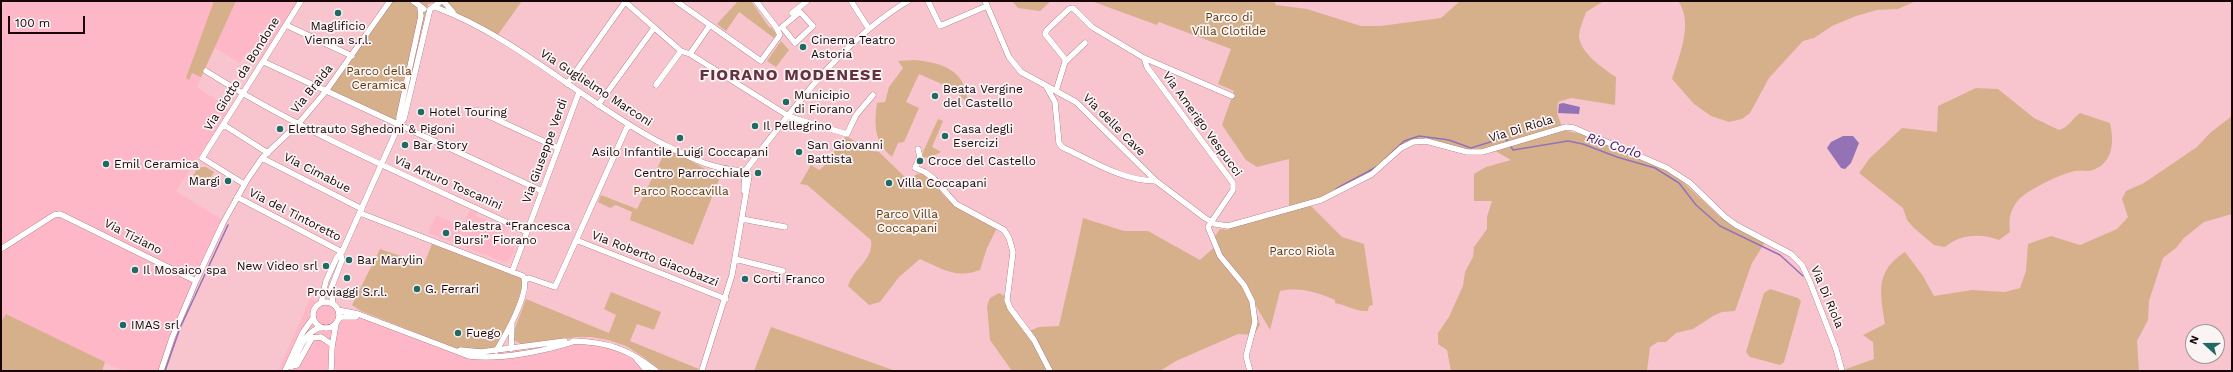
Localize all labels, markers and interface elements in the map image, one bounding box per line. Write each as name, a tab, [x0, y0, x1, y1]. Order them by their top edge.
scale bar	[10, 8, 87, 34]
marker: Maglificio Vienna s.r.l.	[333, 8, 343, 18]
park label: Parco di Villa Clotilde	[1192, 10, 1266, 38]
street label: Via Giotto da Bondone	[201, 14, 283, 134]
text: 100 m	[15, 16, 50, 30]
place label: Maglificio Vienna s.r.l.	[305, 19, 371, 47]
place label: Cinema Teatro Astoria	[811, 33, 895, 61]
marker: Cinema Teatro Astoria	[798, 42, 808, 52]
street label: Via Guglielmo Marconi	[537, 46, 655, 130]
street label: Via Braida	[288, 62, 336, 116]
park label: Parco della Ceramica	[346, 64, 412, 92]
district label: FIORANO MODENESE	[699, 65, 883, 85]
street label: Via Amerigo Vespucci	[1159, 69, 1245, 179]
place label: Beata Vergine del Castello	[943, 82, 1023, 110]
place label: Municipio di Fiorano	[794, 88, 853, 116]
marker: Beata Vergine del Castello	[930, 91, 940, 101]
street label: Via delle Cave	[1080, 91, 1148, 159]
street label: Via Giuseppe Verdi	[519, 97, 571, 205]
marker: Municipio di Fiorano	[781, 97, 791, 107]
place label: Hotel Touring	[429, 105, 507, 119]
marker: Hotel Touring	[416, 107, 426, 117]
street label: Via Di Riola	[1487, 112, 1555, 146]
place label: Il Pellegrino	[763, 119, 832, 133]
marker: Il Pellegrino	[750, 121, 760, 131]
place label: Elettrauto Sghedoni & Pigoni	[288, 122, 455, 136]
place label: Casa degli Esercizi	[953, 122, 1013, 150]
marker: Elettrauto Sghedoni & Pigoni	[275, 124, 285, 134]
water label: Rio Corlo	[1585, 130, 1643, 162]
marker: Casa degli Esercizi	[940, 131, 950, 141]
marker: Asilo Infantile Luigi Coccapani	[675, 133, 685, 143]
place label: Bar Story	[413, 138, 468, 152]
place label: San Giovanni Battista	[807, 138, 883, 166]
marker: Bar Story	[400, 140, 410, 150]
place label: Asilo Infantile Luigi Coccapani	[592, 145, 768, 159]
marker: San Giovanni Battista	[794, 147, 804, 157]
street label: Via Cimabue	[281, 150, 353, 196]
street label: Via Arturo Toscanini	[392, 153, 504, 213]
place label: Croce del Castello	[928, 154, 1036, 168]
marker: Croce del Castello	[915, 156, 925, 166]
place label: Emil Ceramica	[114, 157, 199, 171]
marker: Emil Ceramica	[101, 159, 111, 169]
place label: Centro Parrocchiale	[634, 166, 750, 180]
marker: Centro Parrocchiale	[753, 168, 763, 178]
place label: Margi	[189, 174, 220, 188]
marker: Margi	[223, 176, 233, 186]
place label: Villa Coccapani	[897, 176, 987, 190]
marker: Villa Coccapani	[884, 178, 894, 188]
park label: Parco Roccavilla	[633, 184, 729, 198]
street label: Via del Tintoretto	[246, 185, 344, 245]
park label: Parco Villa Coccapani	[876, 207, 938, 235]
street label: Via Tiziano	[102, 216, 164, 258]
place label: Palestra “Francesca Bursi” Fiorano	[454, 219, 570, 247]
marker: Palestra “Francesca Bursi” Fiorano	[441, 228, 451, 238]
street label: Via Roberto Giacobazzi	[589, 228, 721, 290]
park label: Parco Riola	[1269, 244, 1335, 258]
place label: Bar Marylin	[357, 253, 423, 267]
marker: Bar Marylin	[344, 255, 354, 265]
place label: New Video srl	[237, 259, 318, 273]
marker: New Video srl	[321, 261, 331, 271]
place label: Il Mosaico spa	[143, 263, 227, 277]
street label: Via Di Riola	[1807, 264, 1847, 330]
marker: Il Mosaico spa	[130, 265, 140, 275]
place label: Corti Franco	[753, 272, 825, 286]
marker: Proviaggi S.r.l.	[342, 273, 352, 283]
marker: Corti Franco	[740, 274, 750, 284]
place label: G. Ferrari	[425, 282, 479, 296]
marker: G. Ferrari	[412, 284, 422, 294]
place label: Proviaggi S.r.l.	[307, 285, 387, 299]
place label: IMAS srl	[131, 318, 179, 332]
marker: IMAS srl	[118, 320, 128, 330]
north arrow	[2185, 324, 2225, 364]
place label: Fuego	[466, 326, 501, 340]
marker: Fuego	[453, 328, 463, 338]
text: N	[2187, 334, 2202, 346]

